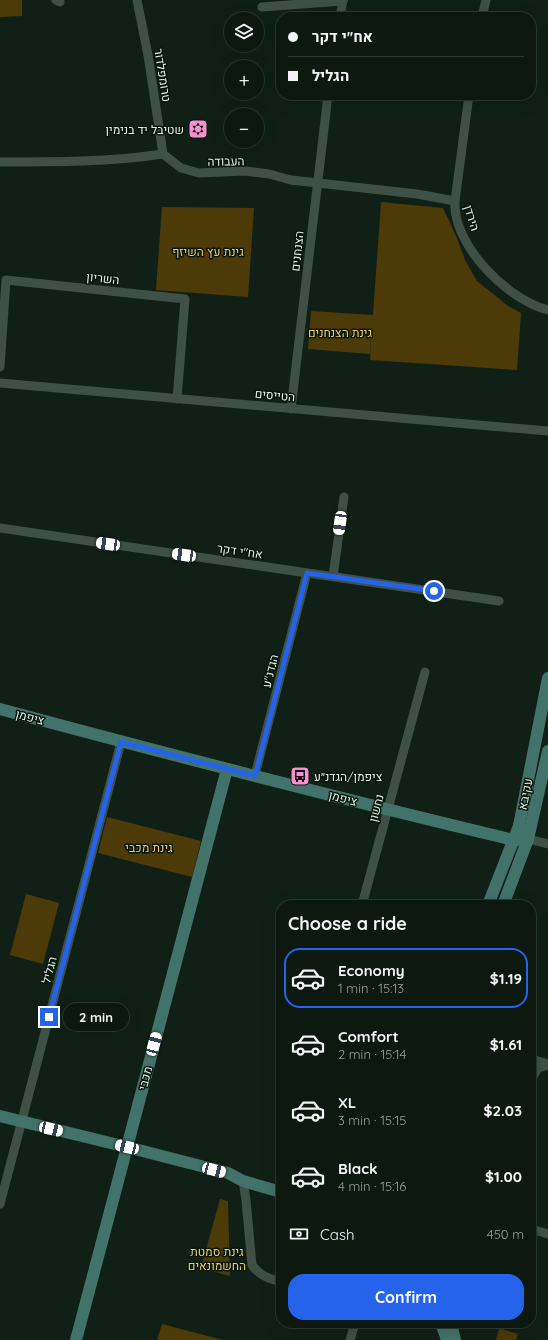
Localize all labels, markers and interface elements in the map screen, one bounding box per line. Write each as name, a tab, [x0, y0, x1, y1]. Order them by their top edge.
map controls	[224, 12, 264, 148]
button: layers	[224, 12, 264, 52]
text: אח''י דקר	[312, 27, 373, 46]
street label: טרומפלדור	[151, 47, 175, 103]
button: +	[224, 60, 264, 100]
text: הגליל	[312, 66, 349, 85]
button: −	[224, 108, 264, 148]
synagogue icon: שטיבל יד בנימין	[187, 118, 209, 140]
place label: שטיבל יד בנימין	[106, 122, 184, 137]
street label: העבודה	[207, 153, 245, 169]
street label: הירדן	[461, 203, 483, 233]
street label: הצנחנים	[287, 230, 307, 272]
park label: גינת עץ השיזף	[172, 244, 244, 259]
street label: השריון	[86, 269, 120, 287]
park label: גינת הצנחנים	[308, 325, 372, 340]
street label: הטייסים	[254, 386, 296, 404]
car	[332, 510, 348, 536]
car	[95, 536, 121, 552]
street label: אח''י דקר	[216, 540, 264, 562]
car	[171, 547, 197, 563]
route start	[425, 582, 443, 600]
street label: הגדנ''ע	[259, 653, 281, 689]
street label: ציפמן	[14, 706, 46, 728]
bus stop icon: ציפמן/הגדנ״ע	[289, 765, 311, 787]
place label: ציפמן/הגדנ״ע	[314, 769, 383, 784]
street label: עקיבא	[515, 777, 535, 811]
street label: ציפמן	[327, 787, 359, 809]
street label: נחשון	[365, 792, 387, 824]
park label: גינת מכבי	[125, 840, 173, 855]
text: Choose a ride	[288, 912, 407, 935]
street label: הגליל	[38, 955, 60, 985]
icon: car	[290, 960, 326, 996]
text: Economy	[338, 961, 405, 980]
text: $1.19	[490, 969, 522, 988]
text: 1 min · 15:13	[338, 980, 404, 996]
callout: 2 min	[63, 1003, 129, 1031]
route end	[40, 1008, 58, 1026]
text: 2 min	[79, 1009, 113, 1025]
icon: car	[290, 1026, 326, 1062]
text: Comfort	[338, 1027, 399, 1046]
car	[145, 1031, 163, 1057]
text: $1.61	[490, 1035, 522, 1054]
text: 2 min · 15:14	[338, 1046, 406, 1062]
street label: מכבי	[135, 1064, 155, 1092]
icon: car	[290, 1092, 326, 1128]
text: XL	[338, 1093, 356, 1112]
text: $2.03	[484, 1101, 522, 1120]
text: 3 min · 15:15	[338, 1112, 406, 1128]
car	[38, 1120, 64, 1138]
car	[114, 1138, 140, 1156]
icon: car	[290, 1158, 326, 1194]
text: Black	[338, 1159, 378, 1178]
car	[201, 1161, 227, 1179]
text: $1.00	[485, 1167, 522, 1186]
text: 4 min · 15:16	[338, 1178, 406, 1194]
icon: cash	[288, 1223, 310, 1245]
text: Cash	[320, 1225, 354, 1244]
text: 450 m	[487, 1226, 524, 1242]
park label: גינת סמטת החשמונאים	[188, 1244, 246, 1273]
button: Confirm	[288, 1274, 524, 1320]

